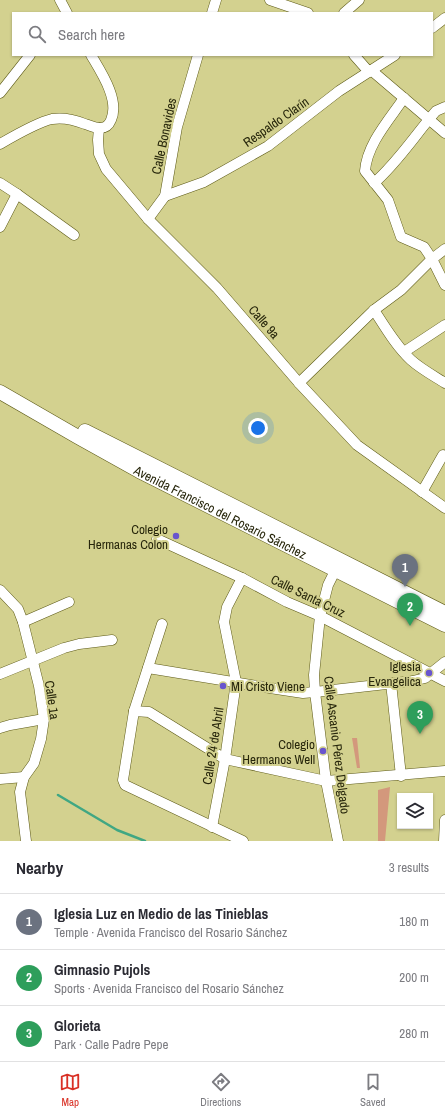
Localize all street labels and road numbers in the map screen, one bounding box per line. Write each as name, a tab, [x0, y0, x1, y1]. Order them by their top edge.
street label: Respaldo Clarín	[240, 93, 312, 151]
street label: Calle Bonavides	[148, 96, 180, 176]
street label: Calle 9a	[245, 302, 283, 342]
street label: Avenida Francisco del Rosario Sánchez	[130, 461, 310, 562]
street label: Calle Santa Cruz	[268, 571, 348, 621]
street label: Calle Ascanio Pérez Delgado	[320, 675, 354, 815]
street label: Calle 1a	[41, 679, 63, 721]
street label: Calle 24 de Abril	[198, 706, 228, 786]

